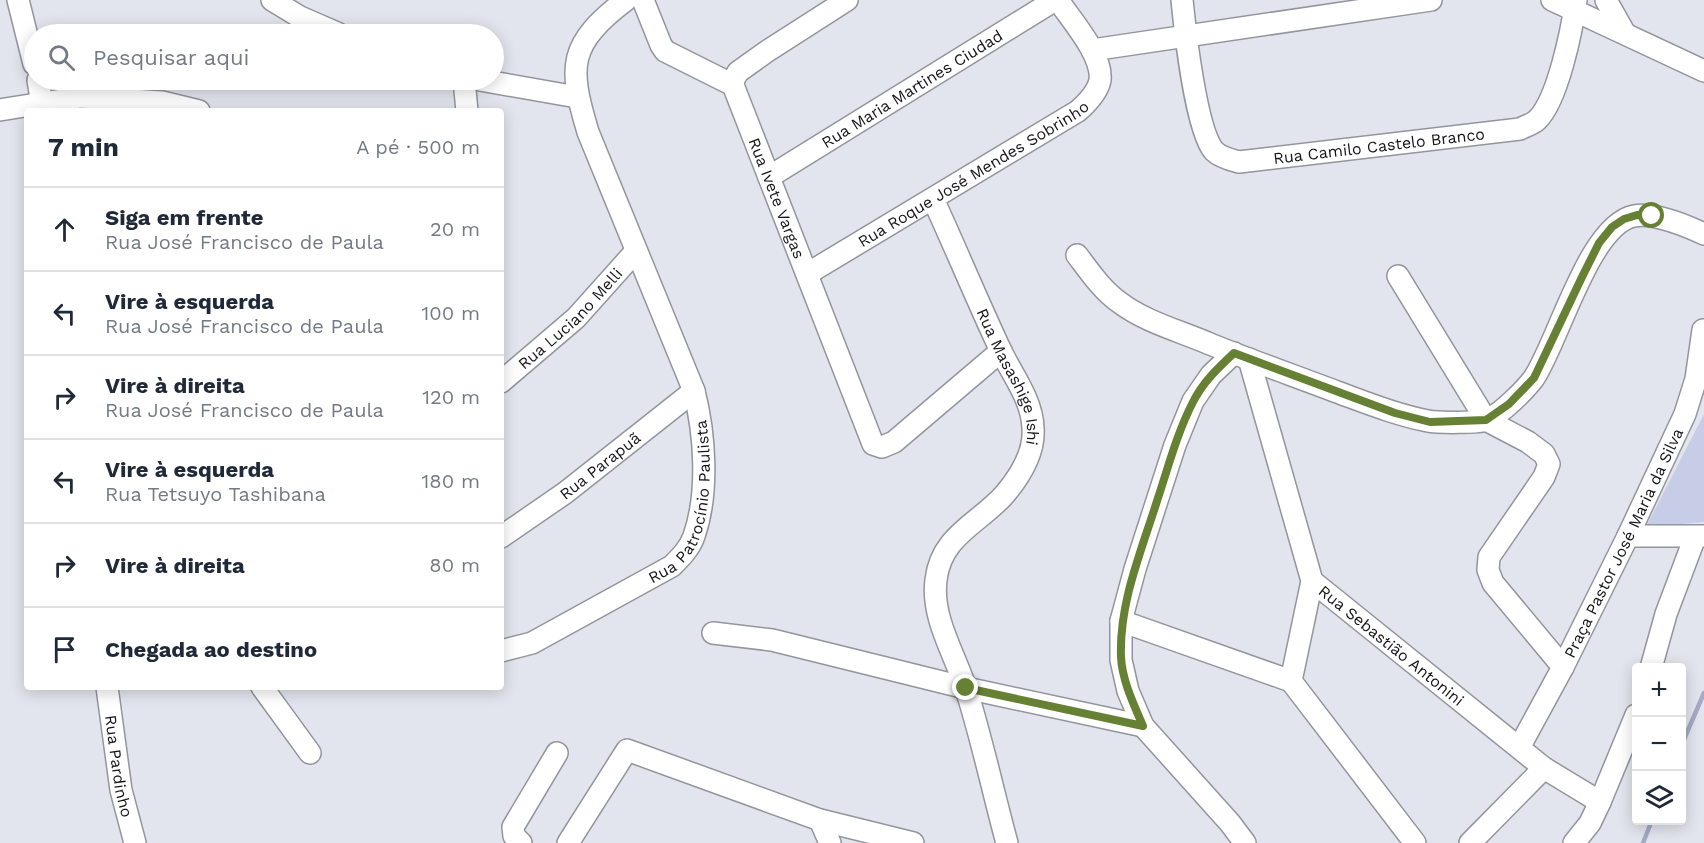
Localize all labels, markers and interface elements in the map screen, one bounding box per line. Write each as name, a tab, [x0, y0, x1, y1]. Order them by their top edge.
search box	[24, 24, 504, 90]
street label: Rua Maria Martines Ciudad	[818, 25, 1006, 152]
icon: search	[45, 41, 78, 74]
text: Pesquisar aqui	[93, 45, 249, 70]
street label: Rua Roque José Mendes Sobrinho	[854, 97, 1093, 251]
street label: Rua Camilo Castelo Branco	[1272, 124, 1486, 167]
text: 7 min	[48, 132, 119, 162]
text: A pé · 500 m	[356, 135, 480, 159]
street label: Rua Ivete Vargas	[745, 135, 809, 261]
route start	[1638, 202, 1664, 228]
text: Siga em frente	[105, 205, 263, 230]
icon: ahead	[48, 213, 81, 246]
text: 20 m	[430, 217, 480, 241]
text: Rua José Francisco de Paula	[105, 230, 384, 254]
street label: Rua Luciano Melli	[514, 264, 626, 373]
text: Vire à esquerda	[105, 289, 274, 314]
icon: left	[48, 297, 81, 330]
text: 100 m	[421, 301, 480, 325]
street label: Rua Masashige Ishi	[973, 305, 1043, 447]
text: Rua José Francisco de Paula	[105, 314, 384, 338]
text: Vire à direita	[105, 373, 245, 398]
icon: right	[48, 381, 81, 414]
text: 120 m	[422, 385, 480, 409]
text: Rua José Francisco de Paula	[105, 398, 384, 422]
street label: Rua Patrocínio Paulista	[645, 419, 713, 587]
street label: Praça Pastor José Maria da Silva	[1560, 425, 1687, 661]
street label: Rua Parapuã	[556, 428, 644, 503]
text: Vire à esquerda	[105, 457, 274, 482]
icon: left	[48, 465, 81, 498]
text: 180 m	[422, 469, 480, 493]
text: Rua Tetsuyo Tashibana	[105, 482, 326, 506]
icon: right	[48, 549, 81, 582]
text: Vire à direita	[105, 553, 245, 578]
text: 80 m	[429, 553, 480, 577]
street label: Rua Sebastião Antonini	[1315, 581, 1468, 709]
icon: arrive	[48, 633, 81, 666]
text: Chegada ao destino	[105, 637, 317, 662]
map controls	[1632, 663, 1686, 825]
button: +	[1632, 663, 1686, 717]
route end	[952, 674, 978, 700]
street label: Rua Pardinho	[101, 714, 137, 819]
button: −	[1632, 717, 1686, 771]
button: layers	[1632, 771, 1686, 825]

